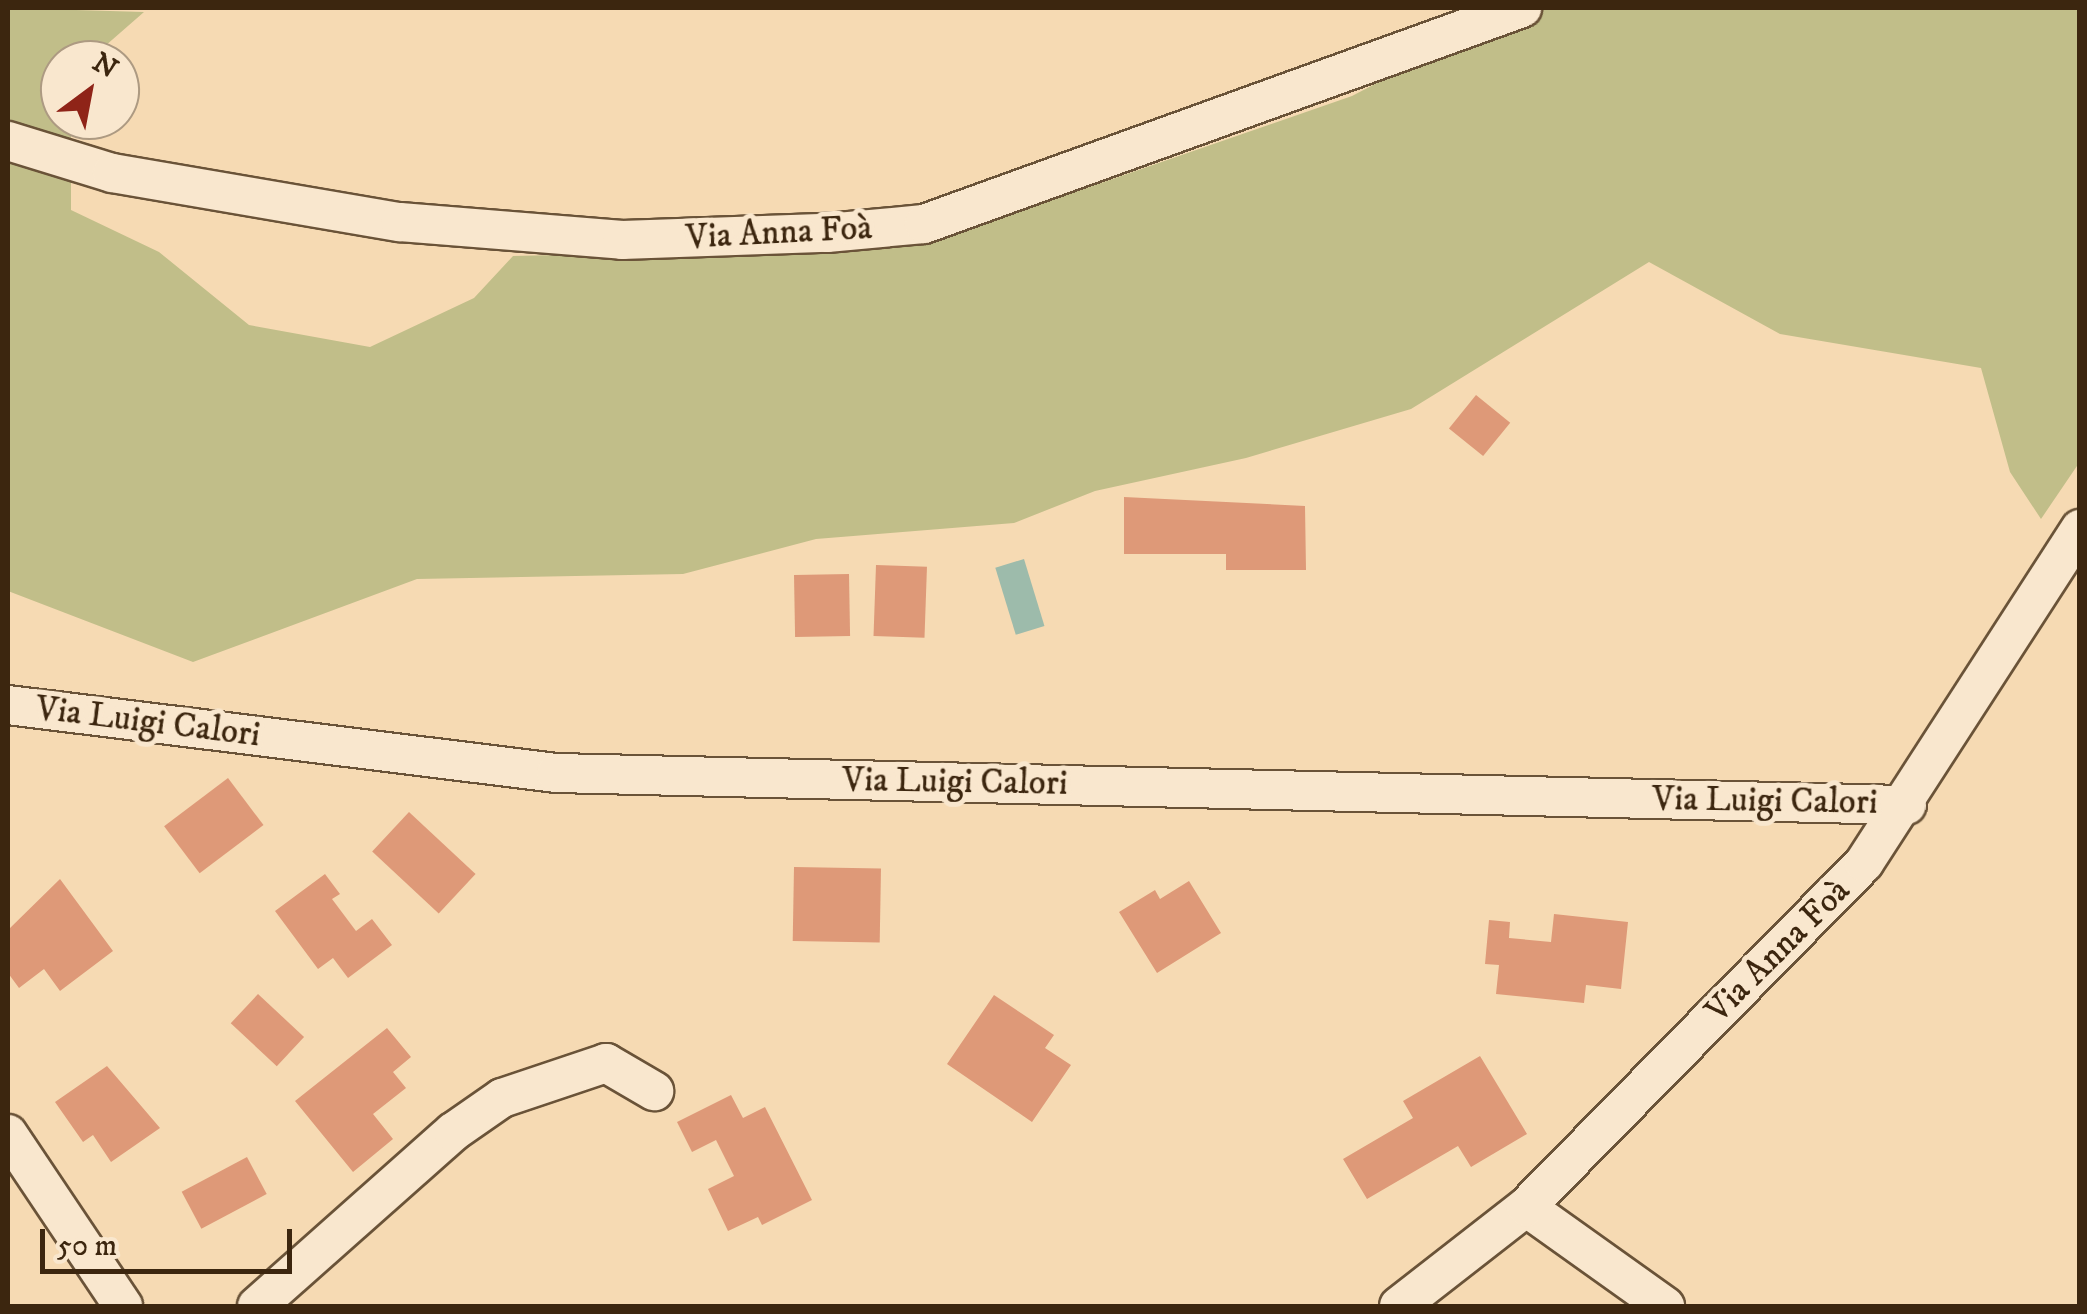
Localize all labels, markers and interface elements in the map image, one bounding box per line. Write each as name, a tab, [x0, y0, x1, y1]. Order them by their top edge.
north arrow	[40, 40, 140, 140]
text: N	[86, 45, 124, 87]
street label: Via Anna Foà	[685, 207, 873, 259]
street label: Via Luigi Calori	[34, 687, 262, 757]
street label: Via Luigi Calori	[842, 759, 1068, 805]
street label: Via Luigi Calori	[1652, 778, 1878, 824]
street label: Via Anna Foà	[1697, 870, 1859, 1032]
scale bar	[45, 1209, 298, 1271]
text: 50 m	[57, 1228, 117, 1265]

